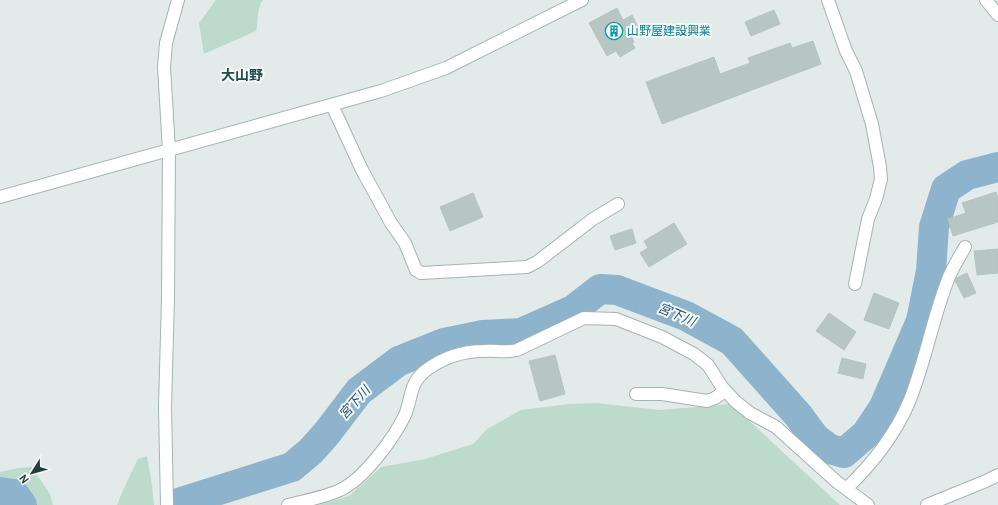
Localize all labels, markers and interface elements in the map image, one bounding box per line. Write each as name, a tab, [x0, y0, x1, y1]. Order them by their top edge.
building icon: 山野屋建設興業	[604, 21, 624, 41]
place label: 山野屋建設興業	[627, 23, 711, 38]
district label: 大山野	[221, 66, 263, 84]
water label: 宮下川	[656, 299, 700, 330]
water label: 宮下川	[335, 381, 374, 422]
north arrow	[12, 453, 52, 493]
text: N	[16, 472, 32, 486]

